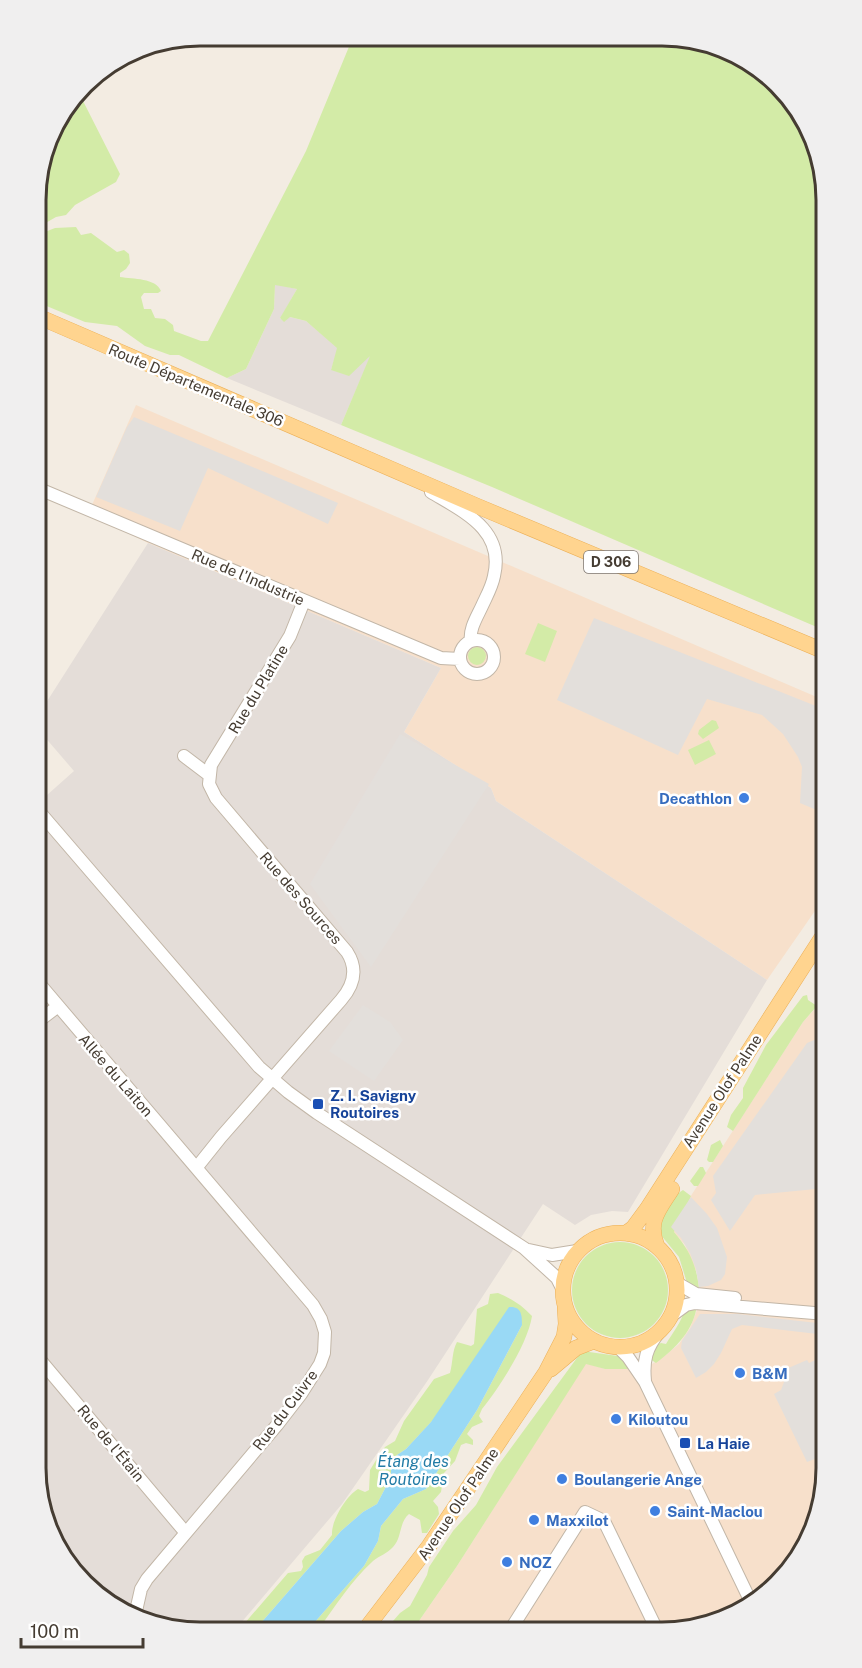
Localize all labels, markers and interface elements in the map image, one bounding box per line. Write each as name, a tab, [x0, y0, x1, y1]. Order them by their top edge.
street label: Route Départementale 306	[106, 340, 286, 430]
street label: Rue de l'Industrie	[189, 546, 307, 608]
road number: D 306	[584, 551, 638, 573]
street label: Rue du Platine	[225, 641, 291, 737]
place label: Decathlon	[659, 790, 732, 807]
marker: Decathlon	[737, 791, 751, 805]
street label: Rue des Sources	[256, 849, 346, 947]
street label: Allée du Laiton	[75, 1030, 157, 1120]
street label: Avenue Olof Palme	[679, 1031, 765, 1151]
place label: Z. I. Savigny Routoires	[330, 1087, 417, 1121]
marker: Z. I. Savigny Routoires	[311, 1097, 325, 1111]
place label: B&M	[752, 1365, 788, 1382]
street label: Rue du Cuivre	[249, 1366, 321, 1454]
marker: B&M	[733, 1366, 747, 1380]
street label: Rue de l'Étain	[74, 1401, 148, 1485]
place label: Kiloutou	[628, 1411, 688, 1428]
marker: Kiloutou	[609, 1412, 623, 1426]
place label: La Haie	[697, 1435, 750, 1452]
marker: La Haie	[678, 1436, 692, 1450]
street label: Avenue Olof Palme	[414, 1445, 502, 1563]
water label: Étang des Routoires	[377, 1451, 449, 1489]
place label: Boulangerie Ange	[574, 1471, 702, 1488]
marker: Boulangerie Ange	[555, 1472, 569, 1486]
place label: Saint-Maclou	[667, 1503, 763, 1520]
marker: Saint-Maclou	[648, 1504, 662, 1518]
place label: Maxxilot	[546, 1512, 609, 1529]
marker: Maxxilot	[527, 1513, 541, 1527]
place label: NOZ	[519, 1554, 552, 1571]
marker: NOZ	[500, 1555, 514, 1569]
scale bar	[21, 1611, 142, 1649]
text: 100 m	[30, 1621, 79, 1642]

